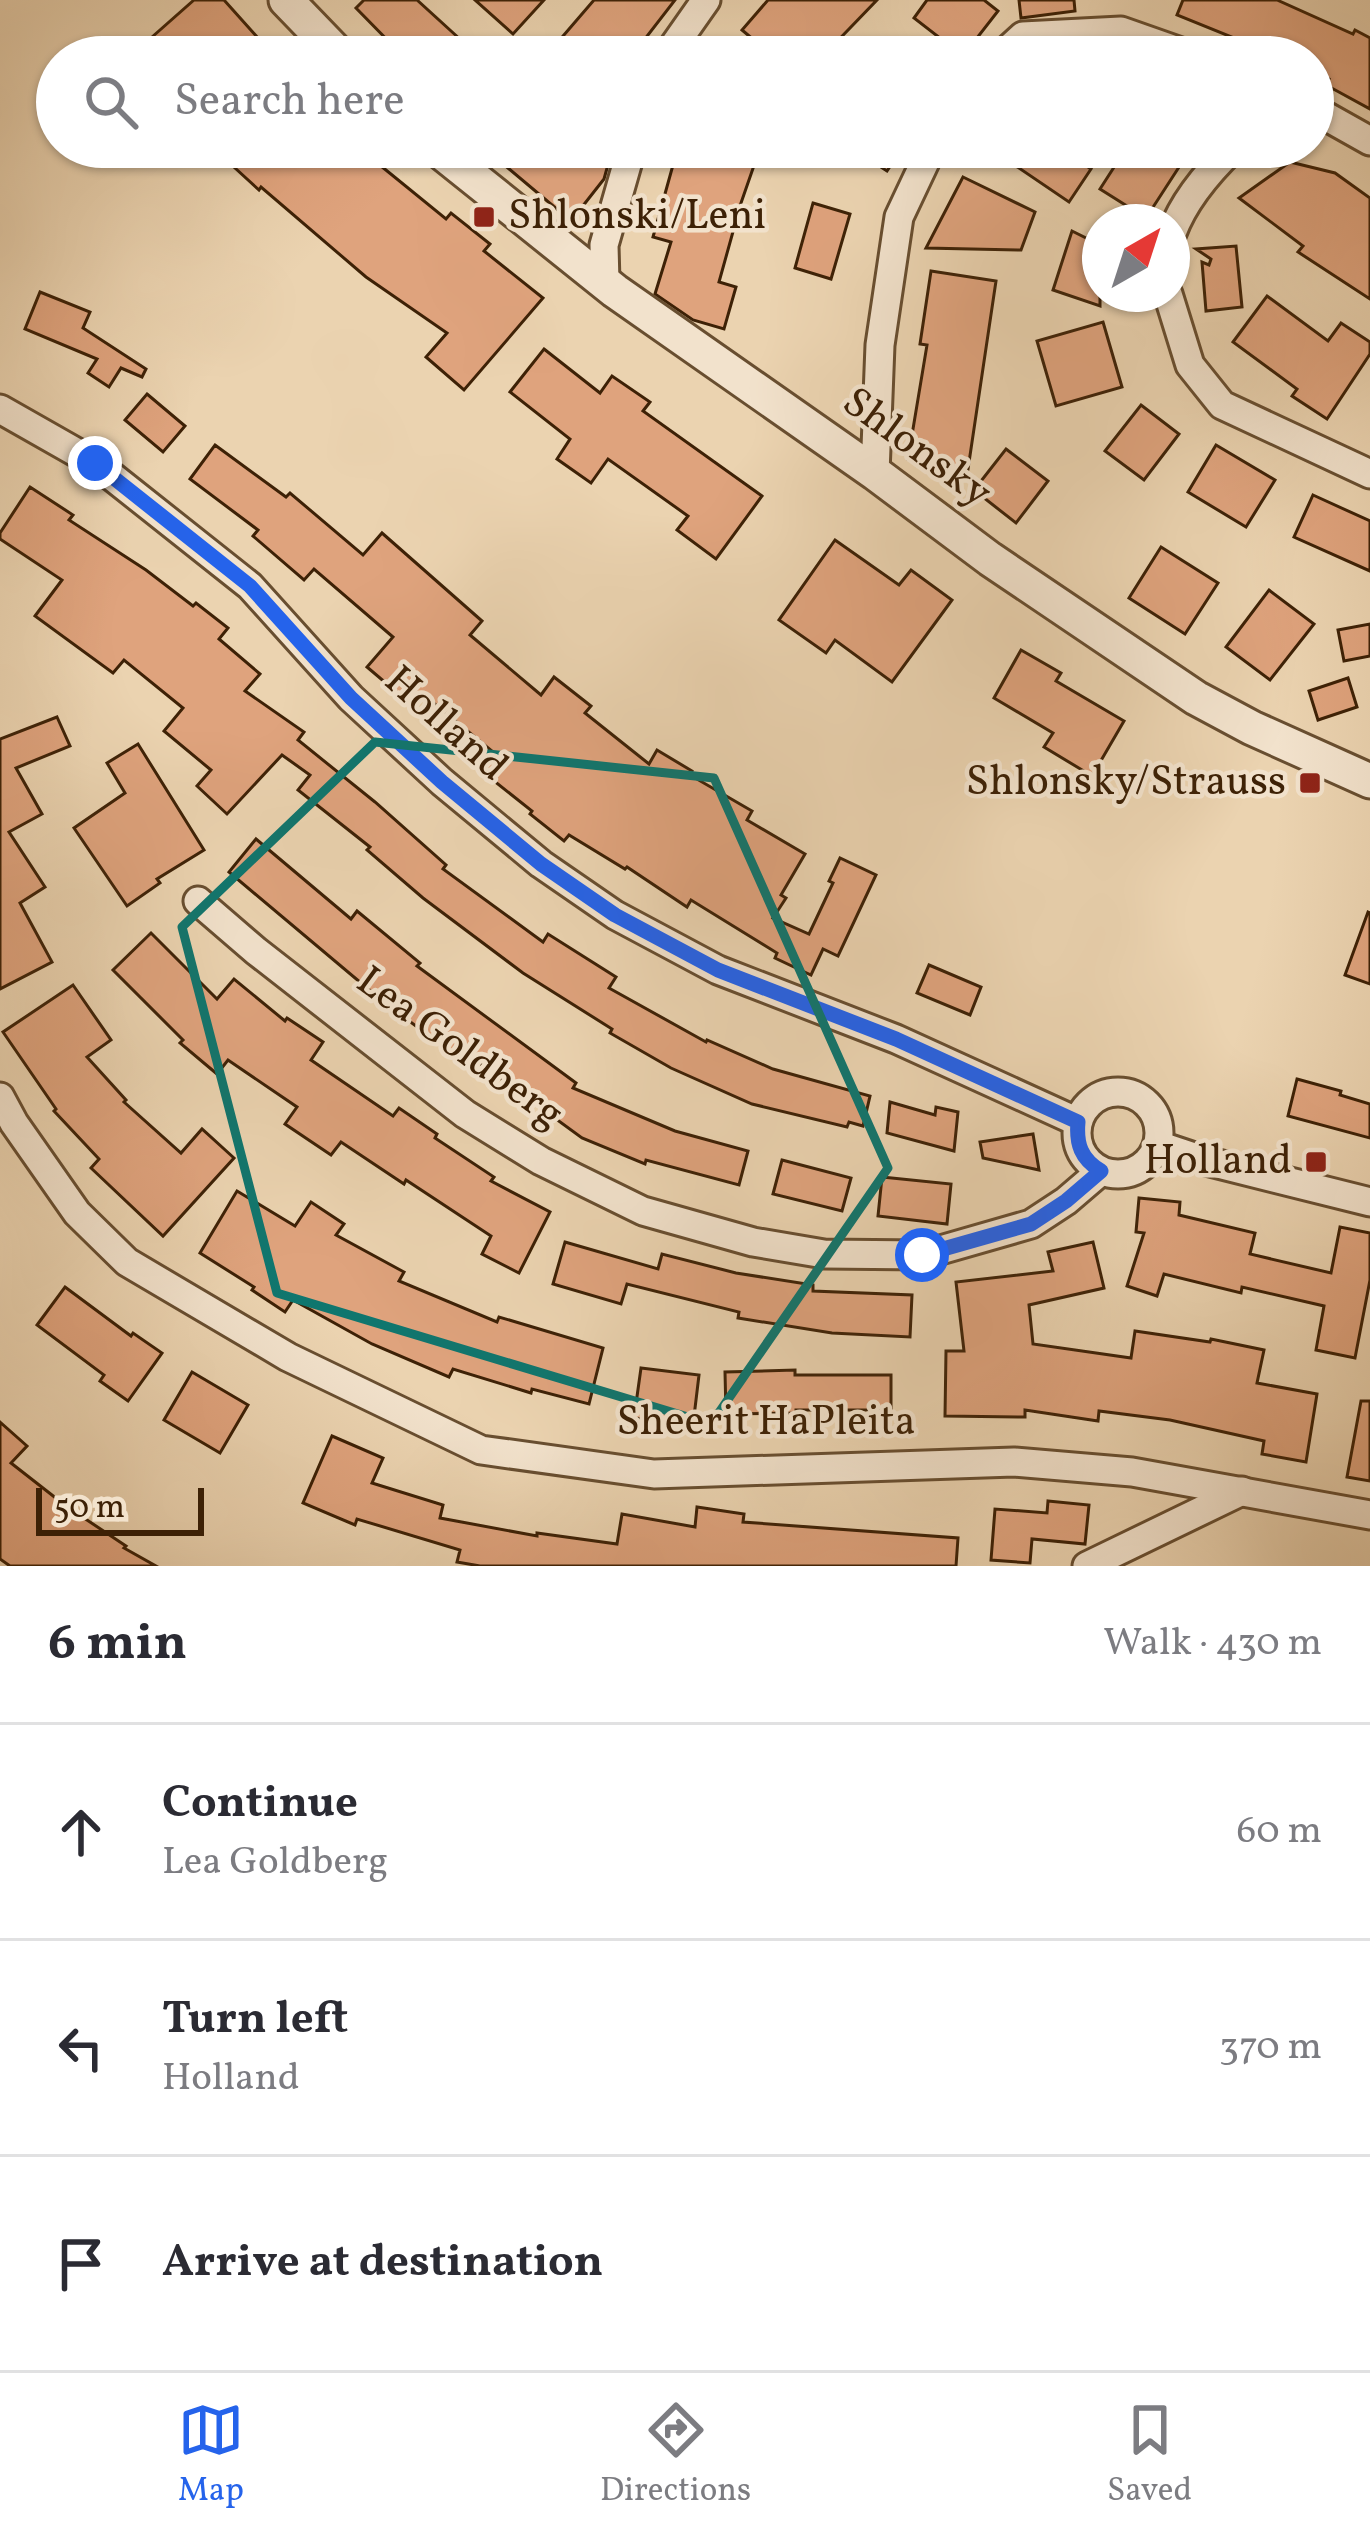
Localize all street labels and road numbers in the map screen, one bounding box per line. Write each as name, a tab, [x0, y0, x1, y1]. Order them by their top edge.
street label: Shlonsky	[829, 375, 1003, 524]
street label: Holland	[370, 653, 520, 797]
street label: Lea Goldberg	[343, 954, 575, 1144]
street label: Sheerit HaPleita	[616, 1394, 916, 1453]

